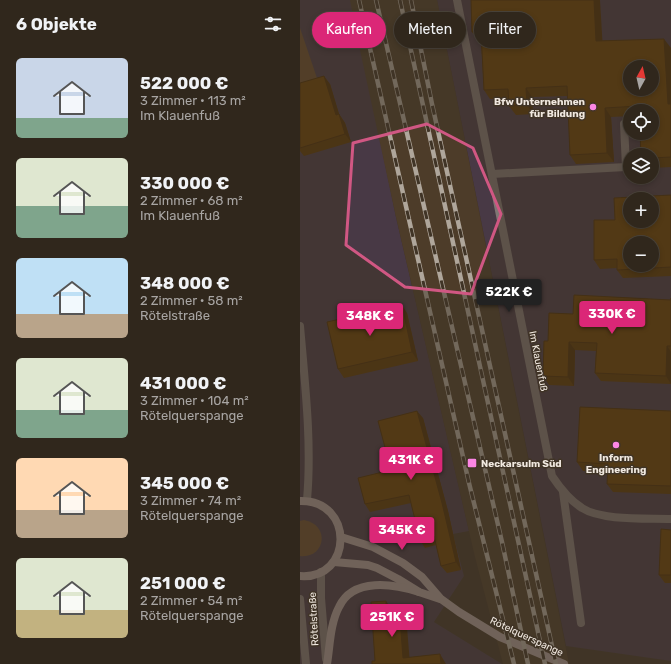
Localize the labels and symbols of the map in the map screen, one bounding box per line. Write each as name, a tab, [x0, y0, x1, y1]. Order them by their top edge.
north arrow	[623, 60, 659, 96]
place label: Bfw Unternehmen für Bildung	[494, 96, 585, 120]
marker: Bfw Unternehmen für Bildung	[588, 102, 598, 112]
pin: 522K €	[476, 279, 542, 313]
pin: 330K €	[579, 301, 645, 335]
pin: 348K €	[337, 303, 403, 337]
street label: Im Klauenfuß	[526, 330, 550, 393]
marker: Inform Engineering	[611, 440, 621, 450]
pin: 431K €	[378, 447, 444, 481]
place label: Inform Engineering	[586, 452, 646, 476]
marker: Neckarsulm Süd	[466, 457, 478, 469]
place label: Neckarsulm Süd	[481, 458, 562, 470]
pin: 345K €	[369, 517, 435, 551]
street label: Rötelstraße	[307, 591, 321, 646]
pin: 251K €	[359, 604, 425, 638]
street label: Rötelquerspange	[488, 615, 566, 659]

